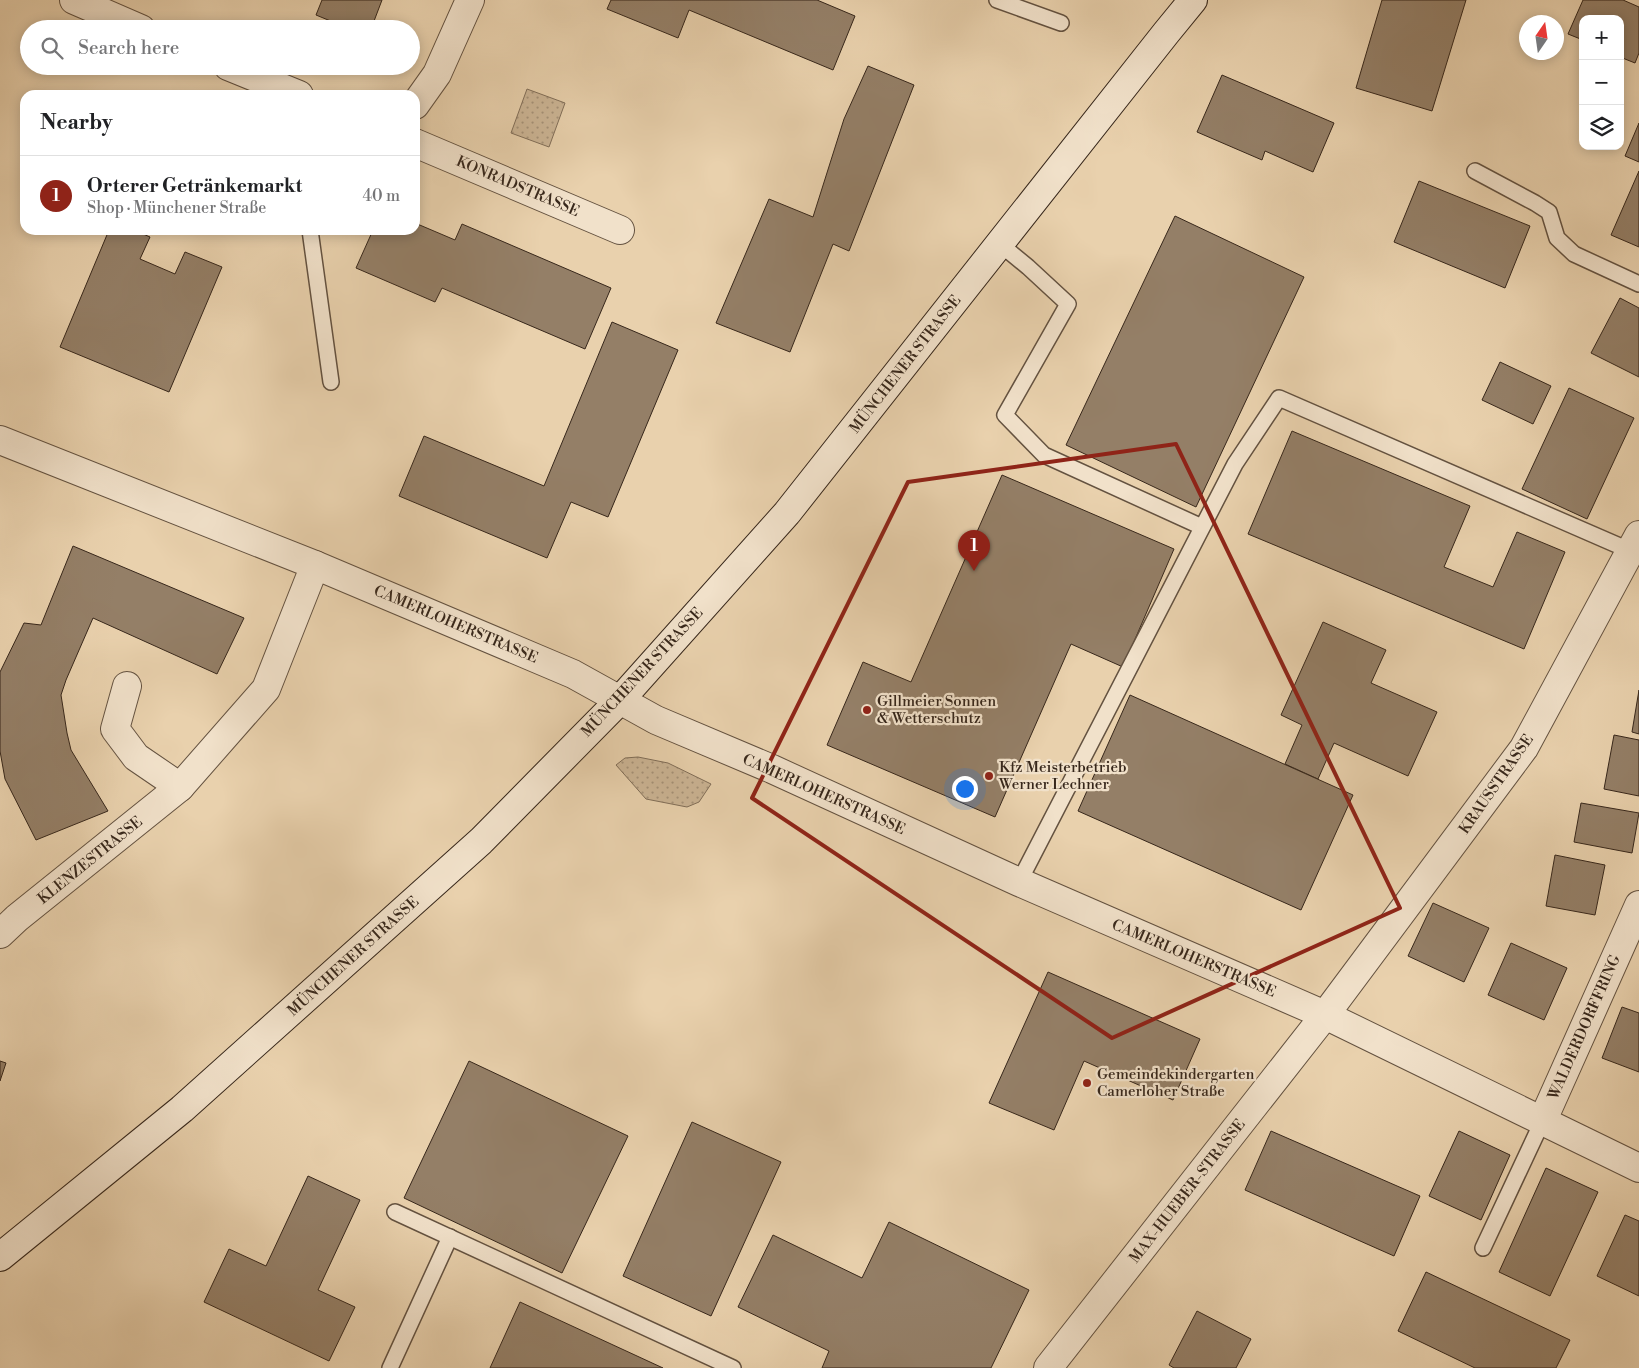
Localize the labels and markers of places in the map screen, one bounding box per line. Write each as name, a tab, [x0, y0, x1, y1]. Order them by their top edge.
pin: 1	[958, 530, 990, 571]
place label: Gillmeier Sonnen & Wetterschutz	[877, 692, 996, 728]
marker: Gillmeier Sonnen & Wetterschutz	[861, 704, 873, 716]
place label: Kfz Meisterbetrieb Werner Lechner	[998, 758, 1127, 794]
marker: Kfz Meisterbetrieb Werner Lechner	[983, 770, 995, 782]
place label: Gemeindekindergarten Camerloher Straße	[1097, 1065, 1255, 1101]
marker: Gemeindekindergarten Camerloher Straße	[1081, 1077, 1093, 1089]

